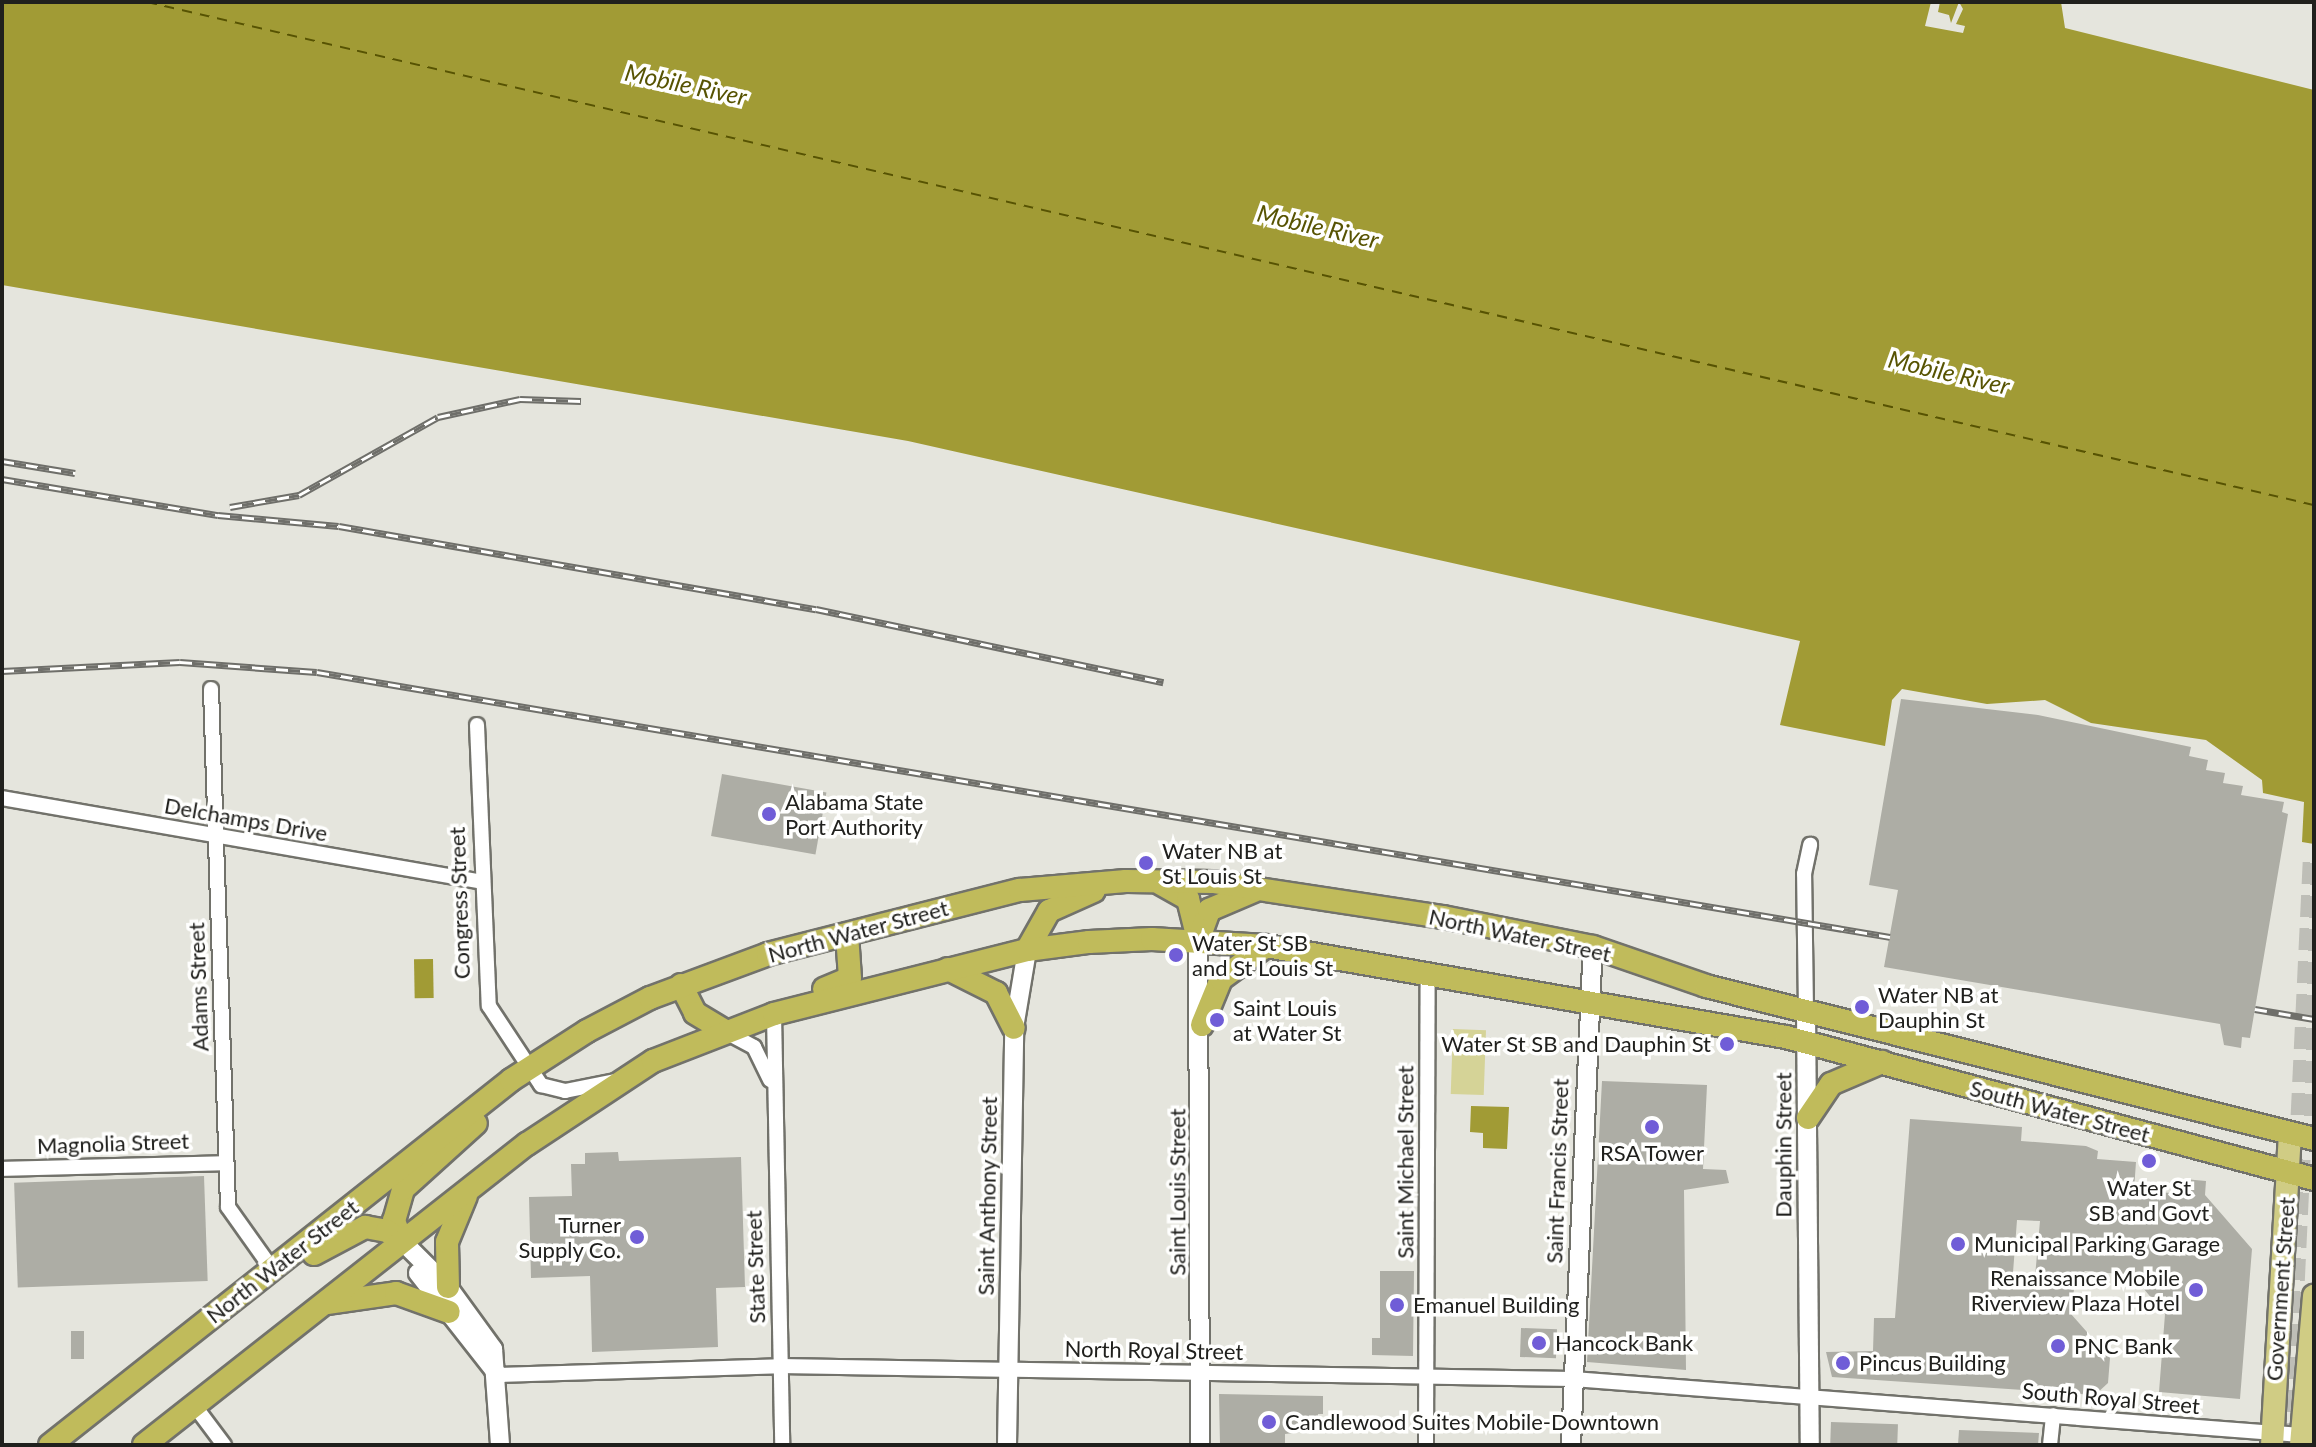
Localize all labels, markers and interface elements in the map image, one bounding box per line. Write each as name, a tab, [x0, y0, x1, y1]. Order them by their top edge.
water label: Mobile River	[622, 57, 750, 111]
water label: Mobile River	[1254, 198, 1382, 254]
water label: Mobile River	[1885, 344, 2013, 400]
place label: Alabama State Port Authority	[785, 788, 924, 840]
street label: Delchamps Drive	[162, 792, 330, 846]
marker: Alabama State Port Authority	[760, 805, 778, 823]
street label: Congress Street	[443, 826, 475, 980]
place label: Water NB at St Louis St	[1162, 837, 1283, 888]
marker: Water NB at St Louis St	[1137, 854, 1155, 872]
street label: North Water Street	[765, 894, 951, 968]
street label: North Water Street	[1426, 903, 1614, 967]
street label: Adams Street	[183, 922, 213, 1052]
place label: Water St SB and St Louis St	[1192, 929, 1333, 980]
marker: Water St SB and St Louis St	[1167, 946, 1185, 964]
place label: Water NB at Dauphin St	[1878, 981, 1999, 1032]
place label: Saint Louis at Water St	[1233, 994, 1342, 1046]
marker: Water NB at Dauphin St	[1853, 998, 1871, 1016]
marker: Saint Louis at Water St	[1208, 1011, 1226, 1029]
place label: Water St SB and Dauphin St	[1441, 1031, 1711, 1057]
marker: Water St SB and Dauphin St	[1718, 1035, 1736, 1053]
street label: Saint Michael Street	[1392, 1065, 1418, 1259]
street label: Dauphin Street	[1770, 1072, 1796, 1218]
street label: South Water Street	[1967, 1074, 2153, 1148]
street label: Saint Francis Street	[1541, 1078, 1573, 1264]
street label: Saint Anthony Street	[972, 1096, 1002, 1296]
street label: Saint Louis Street	[1164, 1108, 1190, 1276]
marker: RSA Tower	[1643, 1118, 1661, 1136]
street label: Magnolia Street	[36, 1127, 190, 1159]
place label: RSA Tower	[1599, 1140, 1705, 1166]
marker: Water St SB and Govt	[2140, 1152, 2158, 1170]
place label: Water St SB and Govt	[2089, 1174, 2209, 1226]
street label: North Water Street	[201, 1193, 363, 1329]
street label: Government Street	[2260, 1196, 2300, 1382]
street label: State Street	[740, 1210, 770, 1324]
place label: Turner Supply Co.	[518, 1211, 621, 1262]
marker: Turner Supply Co.	[628, 1228, 646, 1246]
place label: Municipal Parking Garage	[1974, 1231, 2220, 1257]
marker: Municipal Parking Garage	[1949, 1235, 1967, 1253]
place label: Renaissance Mobile Riverview Plaza Hotel	[1970, 1264, 2180, 1316]
marker: Renaissance Mobile Riverview Plaza Hotel	[2187, 1281, 2205, 1299]
place label: Emanuel Building	[1413, 1292, 1579, 1318]
marker: Emanuel Building	[1388, 1296, 1406, 1314]
place label: Hancock Bank	[1555, 1330, 1693, 1356]
place label: PNC Bank	[2074, 1333, 2173, 1359]
marker: Hancock Bank	[1530, 1334, 1548, 1352]
street label: North Royal Street	[1064, 1335, 1244, 1365]
marker: PNC Bank	[2049, 1337, 2067, 1355]
place label: Pincus Building	[1859, 1350, 2006, 1376]
marker: Pincus Building	[1834, 1354, 1852, 1372]
street label: South Royal Street	[2021, 1377, 2201, 1419]
place label: Candlewood Suites Mobile-Downtown	[1285, 1409, 1659, 1435]
marker: Candlewood Suites Mobile-Downtown	[1260, 1413, 1278, 1431]

